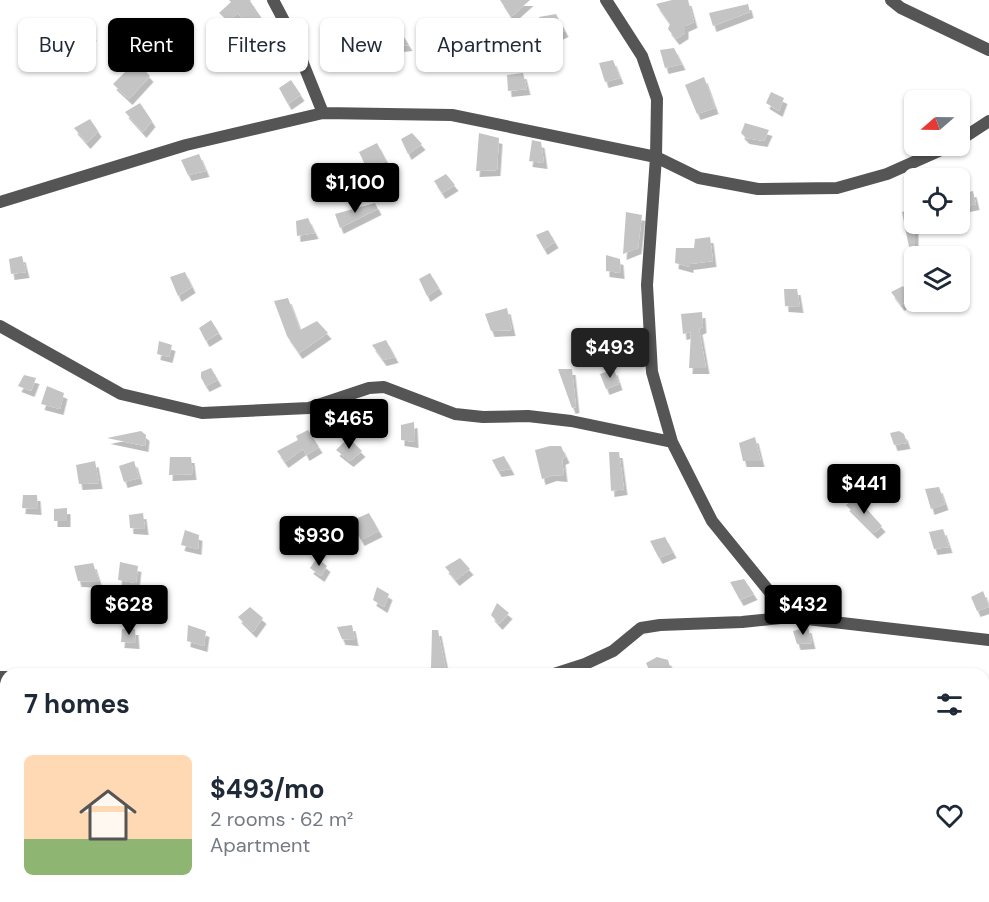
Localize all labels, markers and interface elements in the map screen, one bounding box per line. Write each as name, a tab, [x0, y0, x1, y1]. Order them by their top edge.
chip: Buy	[18, 18, 96, 72]
chip: Rent	[108, 18, 194, 72]
chip: Filters	[206, 18, 308, 72]
chip: New	[320, 18, 404, 72]
chip: Apartment	[416, 18, 563, 72]
north arrow	[904, 90, 970, 156]
map controls	[904, 90, 970, 312]
pin: $1,100	[306, 163, 404, 214]
button: locate	[904, 168, 970, 234]
text: $1,100	[325, 169, 385, 195]
button: layers	[904, 246, 970, 312]
pin: $493	[574, 328, 646, 379]
text: $493	[585, 334, 635, 360]
pin: $465	[313, 399, 385, 450]
text: $465	[324, 405, 374, 431]
pin: $441	[828, 464, 900, 515]
text: $441	[841, 470, 887, 496]
pin: $930	[283, 516, 355, 567]
text: $930	[294, 522, 344, 548]
pin: $628	[93, 585, 165, 636]
pin: $432	[767, 585, 839, 636]
text: $628	[105, 591, 153, 617]
text: $432	[779, 591, 827, 617]
text: 7 homes	[24, 687, 130, 721]
icon: filters	[933, 688, 966, 721]
text: $493/mo	[210, 772, 325, 806]
icon: home	[72, 779, 144, 851]
icon: heart	[933, 799, 966, 832]
text: 2 rooms · 62 m²	[210, 806, 353, 832]
text: Apartment	[210, 832, 310, 858]

